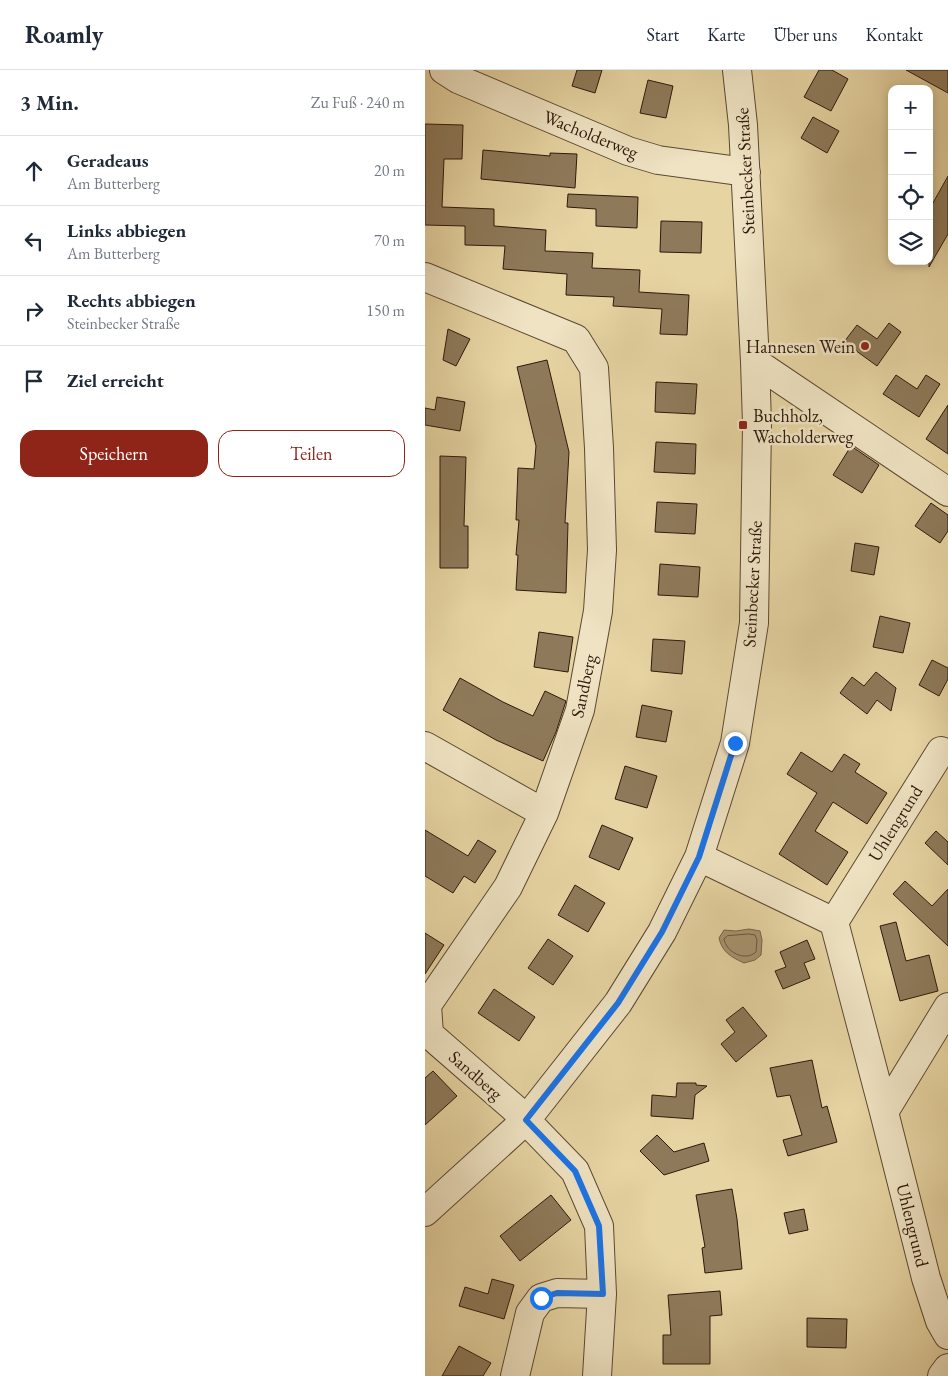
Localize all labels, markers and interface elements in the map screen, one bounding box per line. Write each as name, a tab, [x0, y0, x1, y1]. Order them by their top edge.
text: Roamly	[25, 19, 103, 50]
text: Start	[646, 23, 679, 46]
text: Karte	[707, 23, 745, 46]
text: Über uns	[773, 23, 837, 46]
text: Kontakt	[865, 23, 923, 46]
map controls	[888, 85, 933, 265]
button: +	[888, 85, 933, 130]
text: 3 Min.	[20, 89, 79, 116]
text: Zu Fuß · 240 m	[311, 92, 405, 113]
street label: Wacholderweg	[540, 105, 642, 164]
street label: Steinbecker Straße	[730, 107, 760, 235]
button: −	[888, 130, 933, 175]
text: Geradeaus	[67, 148, 149, 173]
icon: ahead	[20, 157, 48, 185]
text: 20 m	[374, 160, 405, 181]
text: Am Butterberg	[67, 173, 160, 194]
button: locate	[888, 175, 933, 220]
text: Links abbiegen	[67, 218, 186, 243]
button: layers	[888, 220, 933, 265]
icon: left	[20, 227, 48, 255]
text: 70 m	[374, 230, 405, 251]
text: Am Butterberg	[67, 243, 160, 264]
text: Rechts abbiegen	[67, 288, 196, 313]
icon: right	[20, 297, 48, 325]
text: 150 m	[366, 300, 405, 321]
text: Steinbecker Straße	[67, 313, 180, 334]
place label: Hannesen Wein	[746, 335, 855, 358]
marker: Hannesen Wein	[859, 340, 871, 352]
icon: arrive	[20, 367, 48, 395]
text: Ziel erreicht	[67, 368, 164, 393]
place label: Buchholz, Wacholderweg	[753, 404, 853, 448]
marker: Buchholz, Wacholderweg	[737, 419, 749, 431]
button: Speichern	[20, 430, 208, 477]
button: Teilen	[218, 430, 405, 477]
street label: Steinbecker Straße	[737, 520, 767, 648]
street label: Sandberg	[565, 652, 601, 720]
route end	[724, 732, 747, 755]
street label: Uhlengrund	[863, 780, 928, 865]
street label: Sandberg	[444, 1045, 508, 1105]
street label: Uhlengrund	[892, 1181, 935, 1270]
route start	[530, 1287, 553, 1310]

